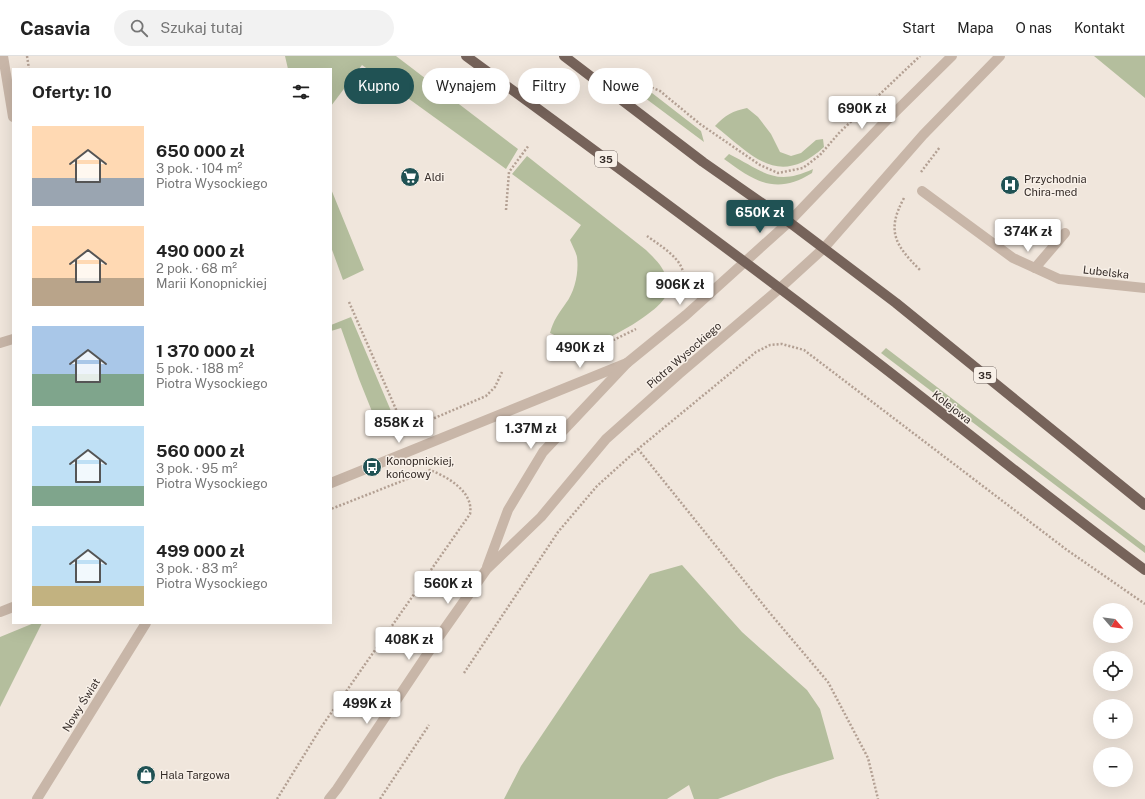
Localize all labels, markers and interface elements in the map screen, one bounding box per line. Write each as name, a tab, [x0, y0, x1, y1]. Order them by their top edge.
search box	[114, 10, 394, 46]
text: Casavia	[20, 17, 90, 39]
icon: search	[128, 17, 150, 39]
text: Szukaj tutaj	[160, 19, 243, 36]
text: Start	[902, 20, 935, 36]
text: Mapa	[957, 20, 993, 36]
text: O nas	[1015, 20, 1052, 36]
text: Kontakt	[1074, 20, 1125, 36]
chip: Kupno	[344, 68, 414, 104]
chip: Wynajem	[422, 68, 510, 104]
chip: Filtry	[518, 68, 580, 104]
chip: Nowe	[588, 68, 653, 104]
icon: filters	[290, 81, 312, 103]
text: Oferty: 10	[32, 82, 112, 102]
pin: 690K zł	[825, 96, 899, 130]
text: 690K zł	[838, 101, 886, 116]
text: 650 000 zł	[156, 141, 245, 161]
icon: home	[64, 142, 112, 190]
road number: 35	[595, 151, 617, 167]
text: 3 pok. · 104 m²	[156, 161, 242, 176]
supermarket icon: Aldi	[399, 166, 421, 188]
place label: Aldi	[424, 171, 444, 183]
place label: Przychodnia Chira-med	[1024, 173, 1087, 198]
hospital icon: Przychodnia Chira-med	[999, 174, 1021, 196]
text: Piotra Wysockiego	[156, 176, 268, 191]
pin: 650K zł	[723, 200, 797, 234]
text: 650K zł	[735, 205, 785, 220]
pin: 374K zł	[991, 219, 1065, 253]
text: 374K zł	[1004, 224, 1052, 239]
text: 490 000 zł	[156, 241, 244, 261]
icon: home	[64, 242, 112, 290]
text: 2 pok. · 68 m²	[156, 261, 237, 276]
street label: Lubelska	[1082, 263, 1130, 281]
pin: 906K zł	[643, 272, 717, 306]
text: Marii Konopnickiej	[156, 276, 267, 291]
text: 906K zł	[656, 277, 704, 292]
street label: Piotra Wysockiego	[644, 319, 724, 391]
pin: 490K zł	[543, 335, 617, 369]
text: 490K zł	[556, 340, 604, 355]
text: 1 370 000 zł	[156, 341, 255, 361]
icon: home	[64, 342, 112, 390]
text: 5 pok. · 188 m²	[156, 361, 243, 376]
road number: 35	[974, 367, 996, 383]
text: Piotra Wysockiego	[156, 376, 268, 391]
street label: Kolejowa	[930, 388, 974, 426]
pin: 858K zł	[362, 410, 436, 444]
text: 858K zł	[374, 415, 424, 430]
pin: 1.37M zł	[490, 416, 572, 450]
text: 1.37M zł	[505, 421, 557, 436]
text: 560 000 zł	[156, 441, 245, 461]
icon: home	[64, 442, 112, 490]
place label: Konopnickiej, końcowy	[386, 455, 454, 480]
bus stop icon: Konopnickiej, końcowy	[361, 456, 383, 478]
text: 3 pok. · 95 m²	[156, 461, 237, 476]
text: Piotra Wysockiego	[156, 476, 268, 491]
text: 499 000 zł	[156, 541, 245, 561]
icon: home	[64, 542, 112, 590]
text: 3 pok. · 83 m²	[156, 561, 238, 576]
pin: 560K zł	[411, 571, 485, 605]
text: Piotra Wysockiego	[156, 576, 268, 591]
text: 560K zł	[423, 576, 473, 591]
north arrow	[1093, 603, 1133, 643]
map controls	[1093, 603, 1133, 787]
pin: 408K zł	[372, 627, 446, 661]
text: 408K zł	[384, 632, 434, 647]
button: locate	[1093, 651, 1133, 691]
street label: Nowy Świat	[59, 676, 102, 734]
pin: 499K zł	[330, 691, 404, 725]
text: 499K zł	[342, 696, 392, 711]
button: +	[1093, 699, 1133, 739]
button: −	[1093, 747, 1133, 787]
shop icon: Hala Targowa	[135, 764, 157, 786]
place label: Hala Targowa	[160, 769, 230, 781]

